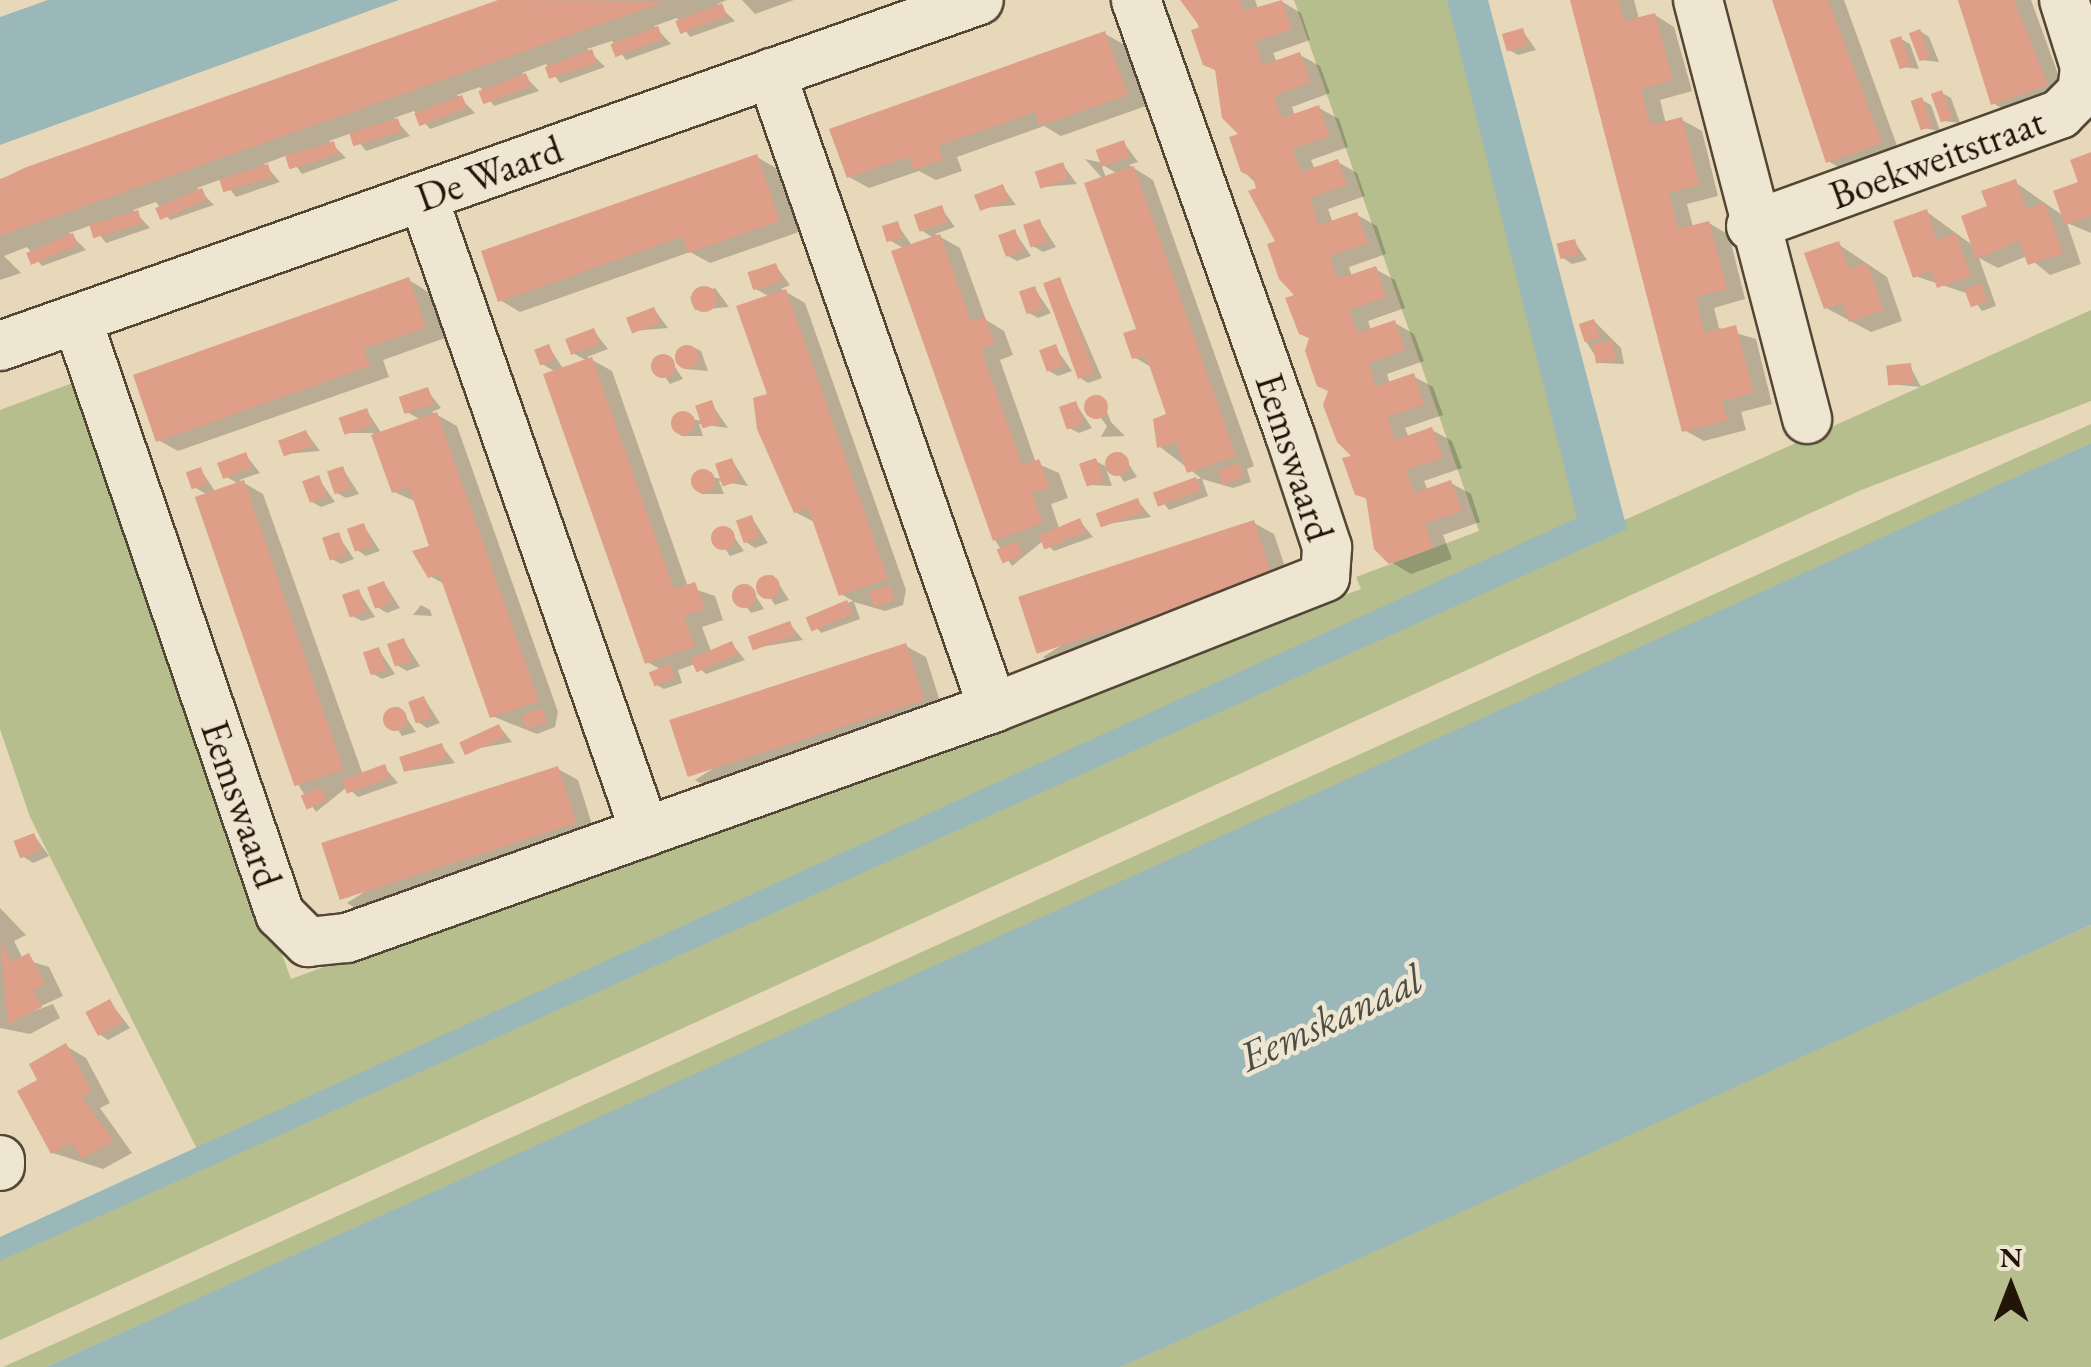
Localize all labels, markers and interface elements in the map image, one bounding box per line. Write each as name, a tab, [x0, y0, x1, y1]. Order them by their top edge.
street label: Boekweitstraat	[1823, 97, 2051, 219]
street label: De Waard	[409, 124, 569, 222]
street label: Eemswaard	[1245, 367, 1345, 547]
street label: Eemswaard	[191, 714, 293, 894]
water label: Eemskanaal	[1232, 954, 1430, 1082]
north arrow	[1961, 1237, 2061, 1337]
text: N	[2000, 1239, 2022, 1275]

